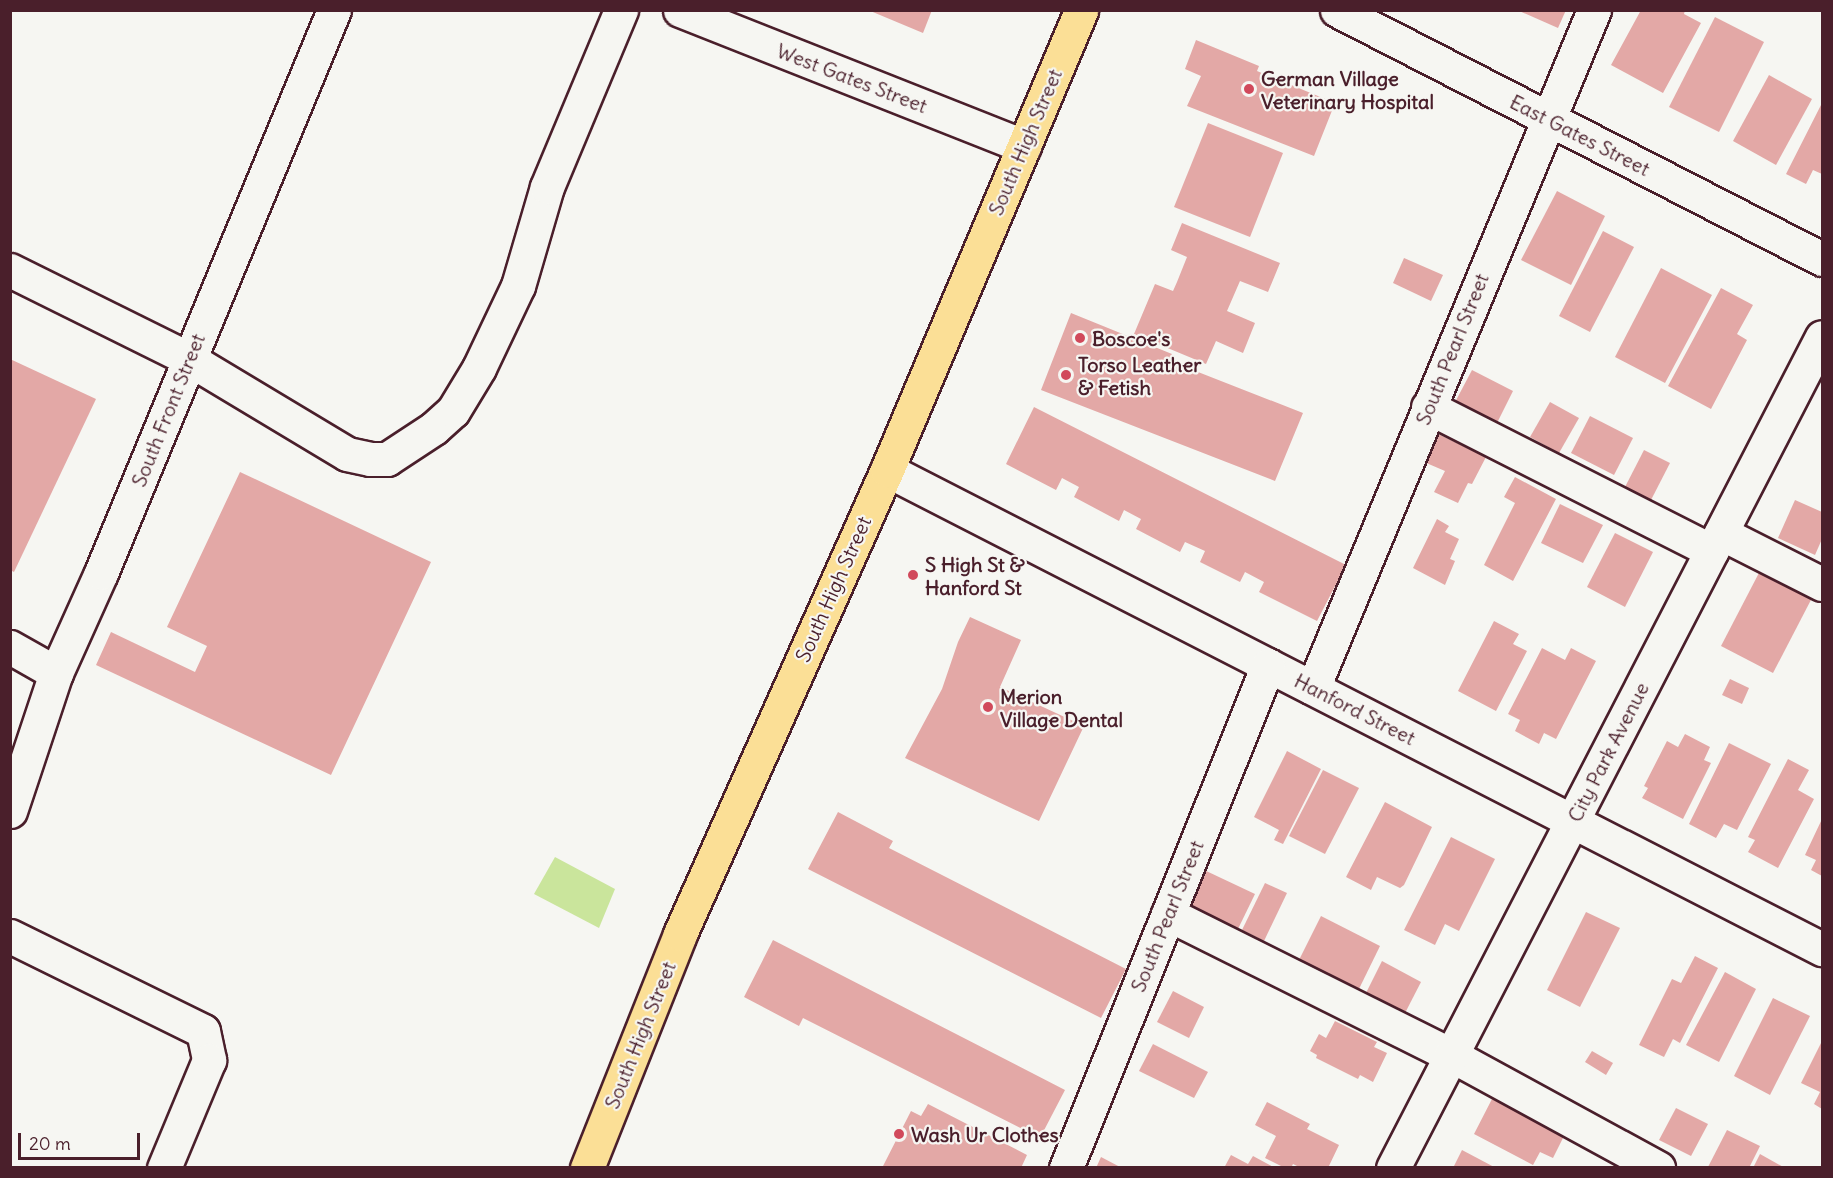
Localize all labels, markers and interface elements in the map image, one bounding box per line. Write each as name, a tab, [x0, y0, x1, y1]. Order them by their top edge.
street label: West Gates Street	[773, 38, 931, 118]
street label: South High Street	[983, 65, 1067, 219]
place label: German Village Veterinary Hospital	[1261, 66, 1434, 113]
marker: German Village Veterinary Hospital	[1242, 82, 1256, 96]
street label: East Gates Street	[1506, 89, 1654, 181]
street label: South Pearl Street	[1411, 270, 1493, 428]
place label: Boscoe's	[1092, 326, 1170, 350]
street label: South Front Street	[126, 330, 210, 490]
marker: Boscoe's	[1073, 331, 1087, 345]
place label: Torso Leather & Fetish	[1078, 352, 1201, 399]
marker: Torso Leather & Fetish	[1059, 368, 1073, 382]
street label: South High Street	[790, 513, 876, 665]
place label: S High St & Hanford St	[925, 552, 1025, 599]
marker: S High St & Hanford St	[906, 568, 920, 582]
street label: Hanford Street	[1290, 668, 1420, 750]
street label: City Park Avenue	[1562, 678, 1654, 826]
place label: Merion Village Dental	[1000, 684, 1123, 731]
marker: Merion Village Dental	[981, 700, 995, 714]
street label: South Pearl Street	[1126, 837, 1208, 995]
street label: South High Street	[600, 958, 680, 1112]
scale bar	[21, 1121, 142, 1159]
place label: Wash Ur Clothes	[911, 1122, 1059, 1146]
marker: Wash Ur Clothes	[892, 1127, 906, 1141]
text: 20 m	[29, 1132, 71, 1155]

